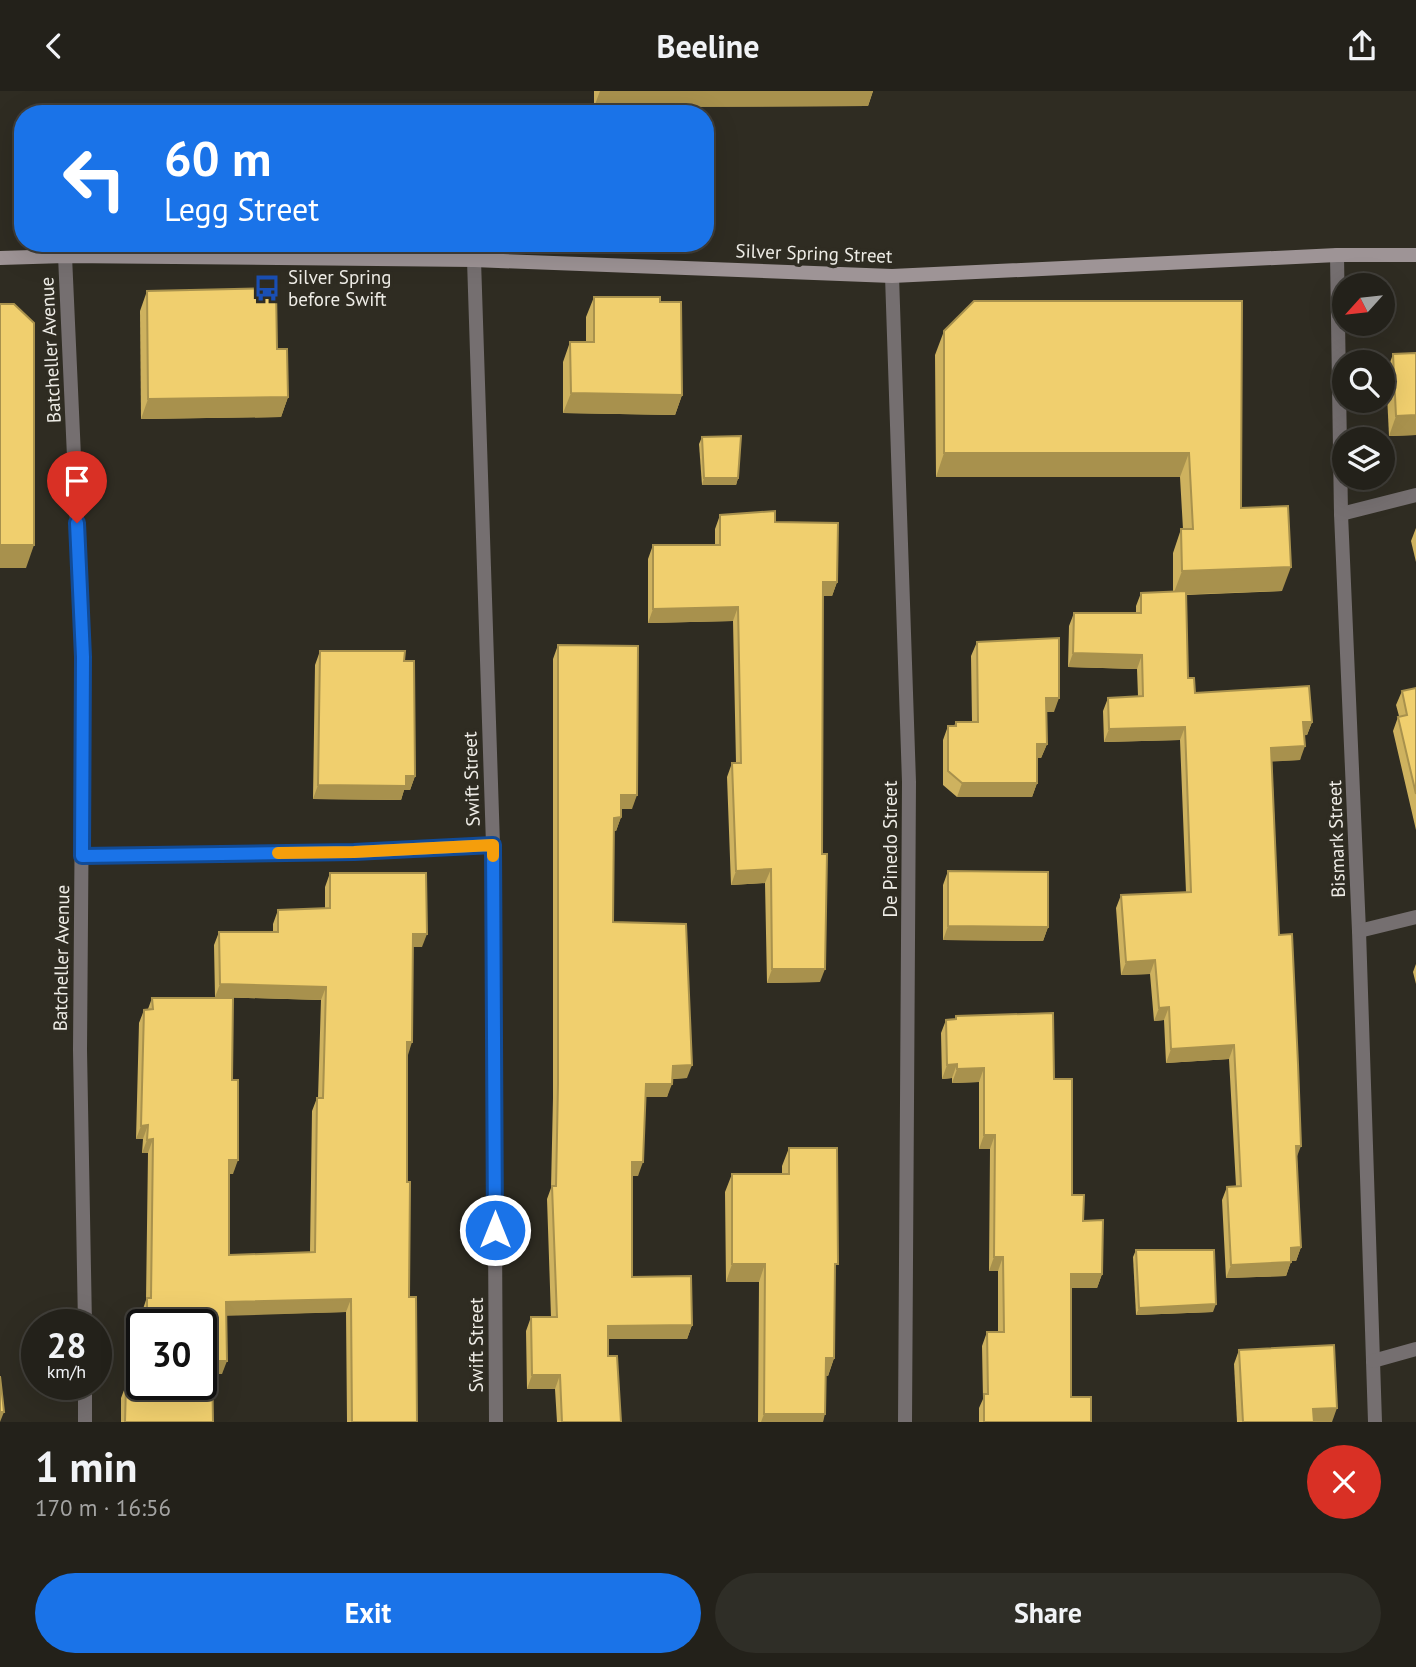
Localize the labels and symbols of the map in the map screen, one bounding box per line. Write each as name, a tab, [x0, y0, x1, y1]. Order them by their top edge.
street label: Silver Spring Street	[735, 238, 893, 268]
place label: Silver Spring before Swift	[288, 265, 391, 311]
bus stop icon: Silver Spring before Swift	[252, 273, 282, 303]
north arrow	[1332, 273, 1395, 336]
street label: Batcheller Avenue	[34, 276, 66, 424]
pin	[47, 451, 107, 523]
street label: Swift Street	[457, 731, 485, 827]
street label: Bismark Street	[1322, 779, 1350, 898]
street label: De Pinedo Street	[878, 780, 902, 917]
street label: Batcheller Avenue	[48, 885, 74, 1031]
position arrow	[458, 1193, 532, 1267]
street label: Swift Street	[464, 1297, 488, 1392]
speed limit sign: 30	[126, 1309, 217, 1400]

